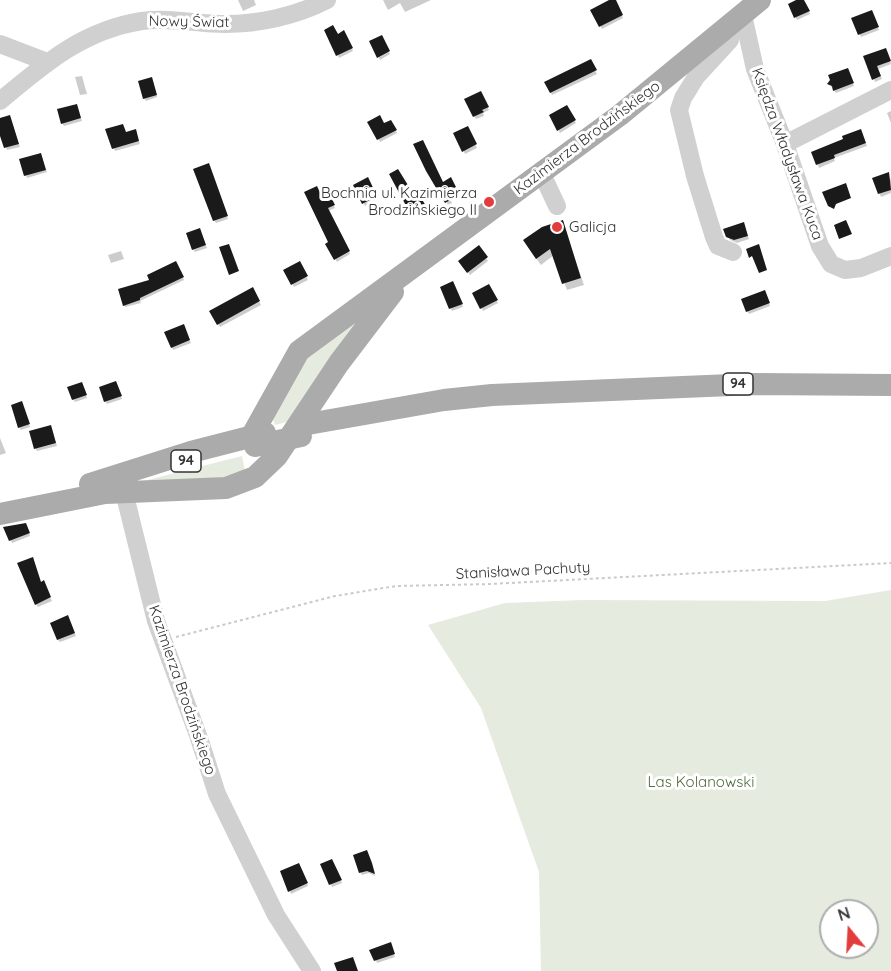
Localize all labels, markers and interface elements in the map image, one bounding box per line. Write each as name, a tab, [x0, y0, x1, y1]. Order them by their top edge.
street label: Nowy Świat	[148, 12, 230, 32]
street label: Księdza Władysława Kuca	[747, 65, 827, 243]
street label: Kazimierza Brodzińskiego	[510, 77, 664, 199]
place label: Bochnia ul. Kazimierza Brodzińskiego II	[321, 184, 477, 219]
marker: Bochnia ul. Kazimierza Brodzińskiego II	[482, 195, 496, 209]
place label: Galicja	[569, 218, 616, 236]
marker: Galicja	[550, 220, 564, 234]
road number: 94	[723, 373, 753, 395]
road number: 94	[171, 450, 201, 472]
street label: Stanisława Pachuty	[455, 558, 591, 584]
street label: Kazimierza Brodzińskiego	[144, 603, 220, 777]
park label: Las Kolanowski	[648, 773, 754, 791]
north arrow	[819, 899, 879, 959]
text: N	[835, 902, 853, 925]

